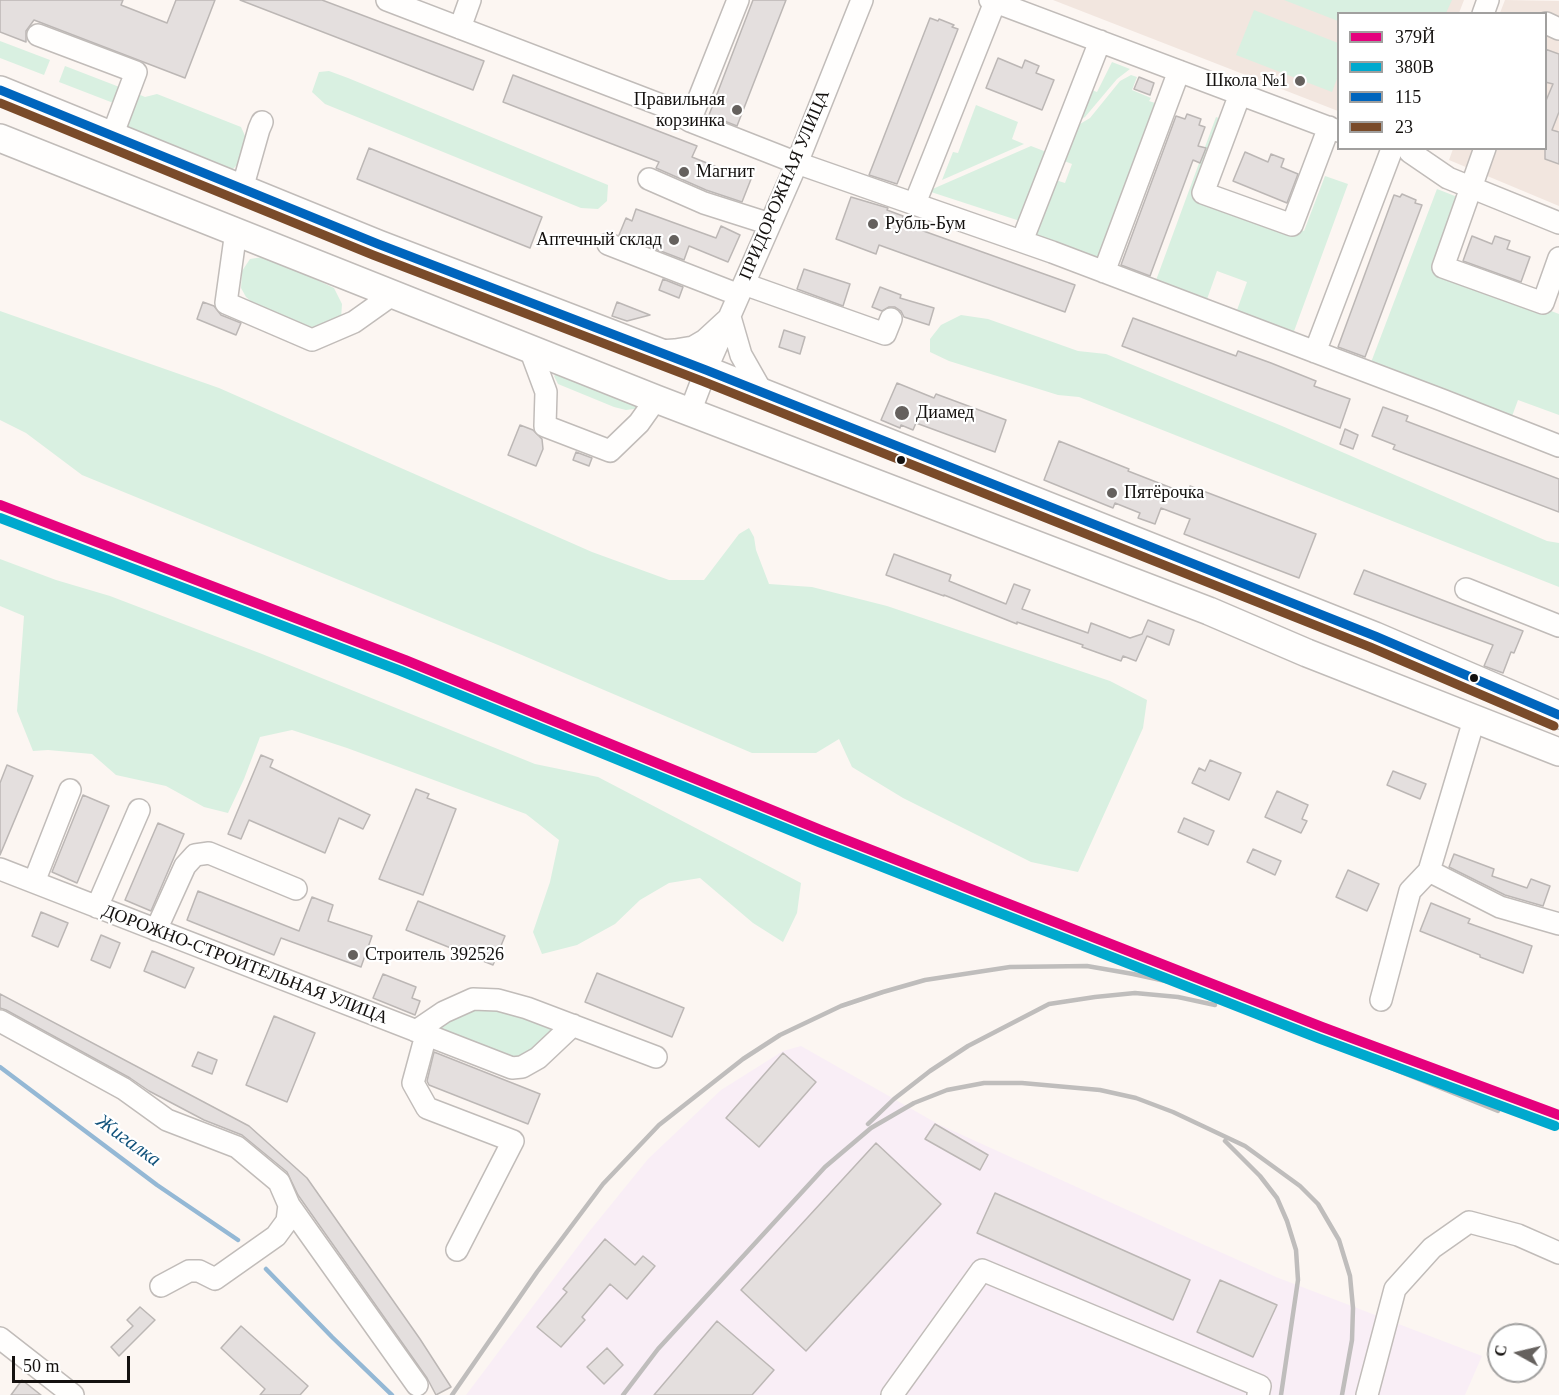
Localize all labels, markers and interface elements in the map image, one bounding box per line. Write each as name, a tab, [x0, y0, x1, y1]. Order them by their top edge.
legend	[1337, 12, 1547, 150]
text: 379Й	[1395, 27, 1435, 47]
text: 380В	[1395, 57, 1434, 77]
place label: Школа №1	[1206, 70, 1288, 92]
marker: Школа №1	[1293, 74, 1307, 88]
street label: ПРИДОРОЖНАЯ УЛИЦА	[735, 87, 835, 283]
text: 115	[1395, 87, 1421, 107]
place label: Правильная корзинка	[634, 89, 725, 132]
marker: Правильная корзинка	[730, 103, 744, 117]
text: 23	[1395, 117, 1413, 137]
place label: Магнит	[696, 161, 755, 183]
marker: Магнит	[677, 165, 691, 179]
place label: Рубль-Бум	[885, 213, 966, 235]
marker: Рубль-Бум	[866, 217, 880, 231]
place label: Аптечный склад	[536, 229, 662, 251]
marker: Аптечный склад	[667, 233, 681, 247]
place label: Диамед	[916, 402, 974, 424]
marker: Диамед	[893, 404, 911, 422]
unlabelled marker	[895, 454, 907, 466]
place label: Пятёрочка	[1124, 482, 1204, 504]
marker: Пятёрочка	[1105, 486, 1119, 500]
unlabelled marker	[1468, 672, 1480, 684]
street label: ДОРОЖНО-СТРОИТЕЛЬНАЯ УЛИЦА	[99, 900, 391, 1030]
place label: Строитель 392526	[365, 944, 504, 966]
marker: Строитель 392526	[346, 948, 360, 962]
water label: Жигалка	[91, 1110, 165, 1172]
north arrow	[1487, 1323, 1547, 1383]
scale bar	[15, 1344, 134, 1382]
text: С	[1491, 1344, 1510, 1358]
text: 50 m	[23, 1356, 60, 1376]

